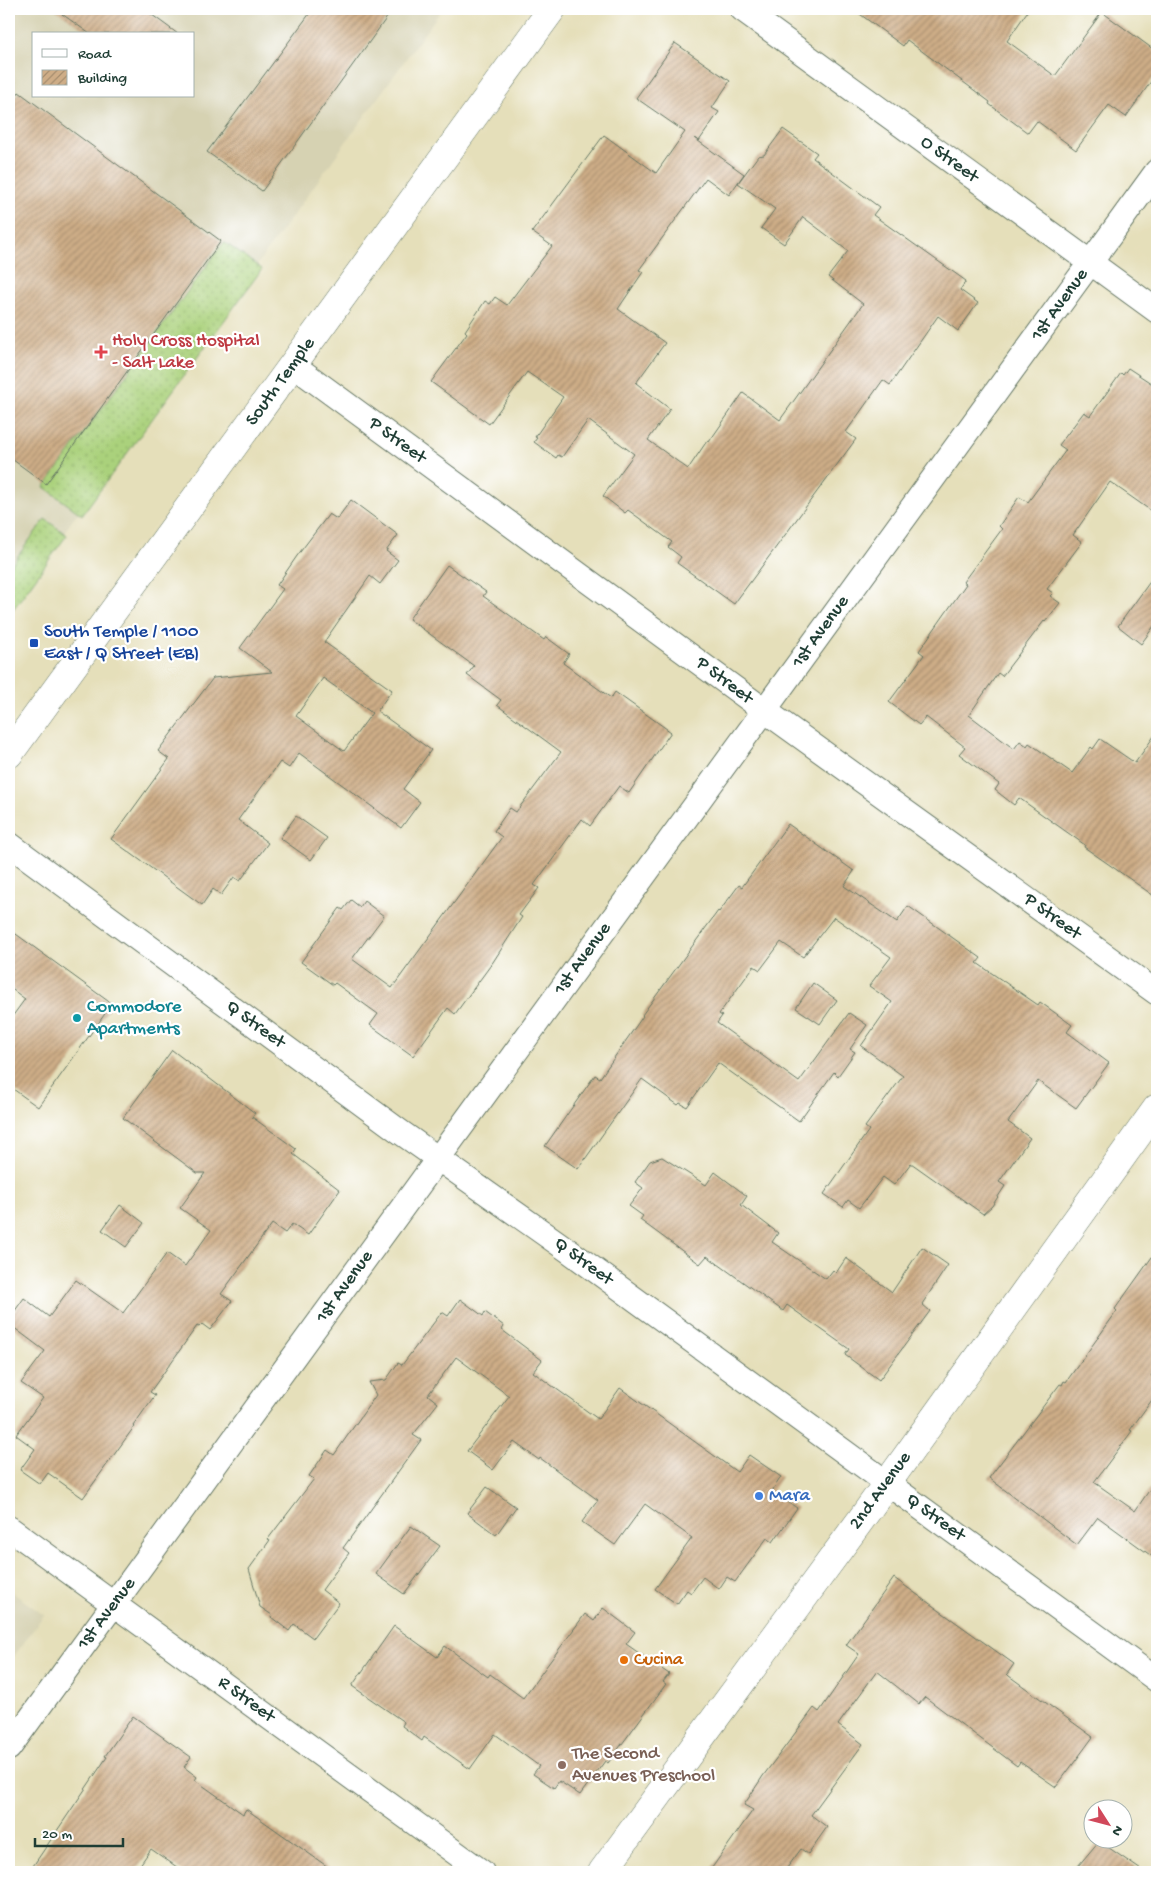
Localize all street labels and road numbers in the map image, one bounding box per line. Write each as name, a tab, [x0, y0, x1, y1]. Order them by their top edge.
street label: O Street	[915, 131, 985, 190]
street label: 1st Avenue	[1025, 264, 1094, 347]
street label: South Temple	[241, 333, 321, 431]
street label: P Street	[363, 412, 432, 471]
street label: 1st Avenue	[786, 591, 855, 674]
street label: P Street	[690, 651, 759, 711]
street label: P Street	[1018, 888, 1087, 947]
street label: 1st Avenue	[548, 918, 617, 1001]
street label: Q Street	[221, 996, 291, 1056]
street label: Q Street	[549, 1233, 619, 1293]
street label: 1st Avenue	[310, 1246, 379, 1329]
street label: 2nd Avenue	[845, 1447, 917, 1535]
street label: Q Street	[901, 1489, 971, 1549]
street label: 1st Avenue	[72, 1573, 142, 1655]
street label: R Street	[213, 1672, 281, 1730]

